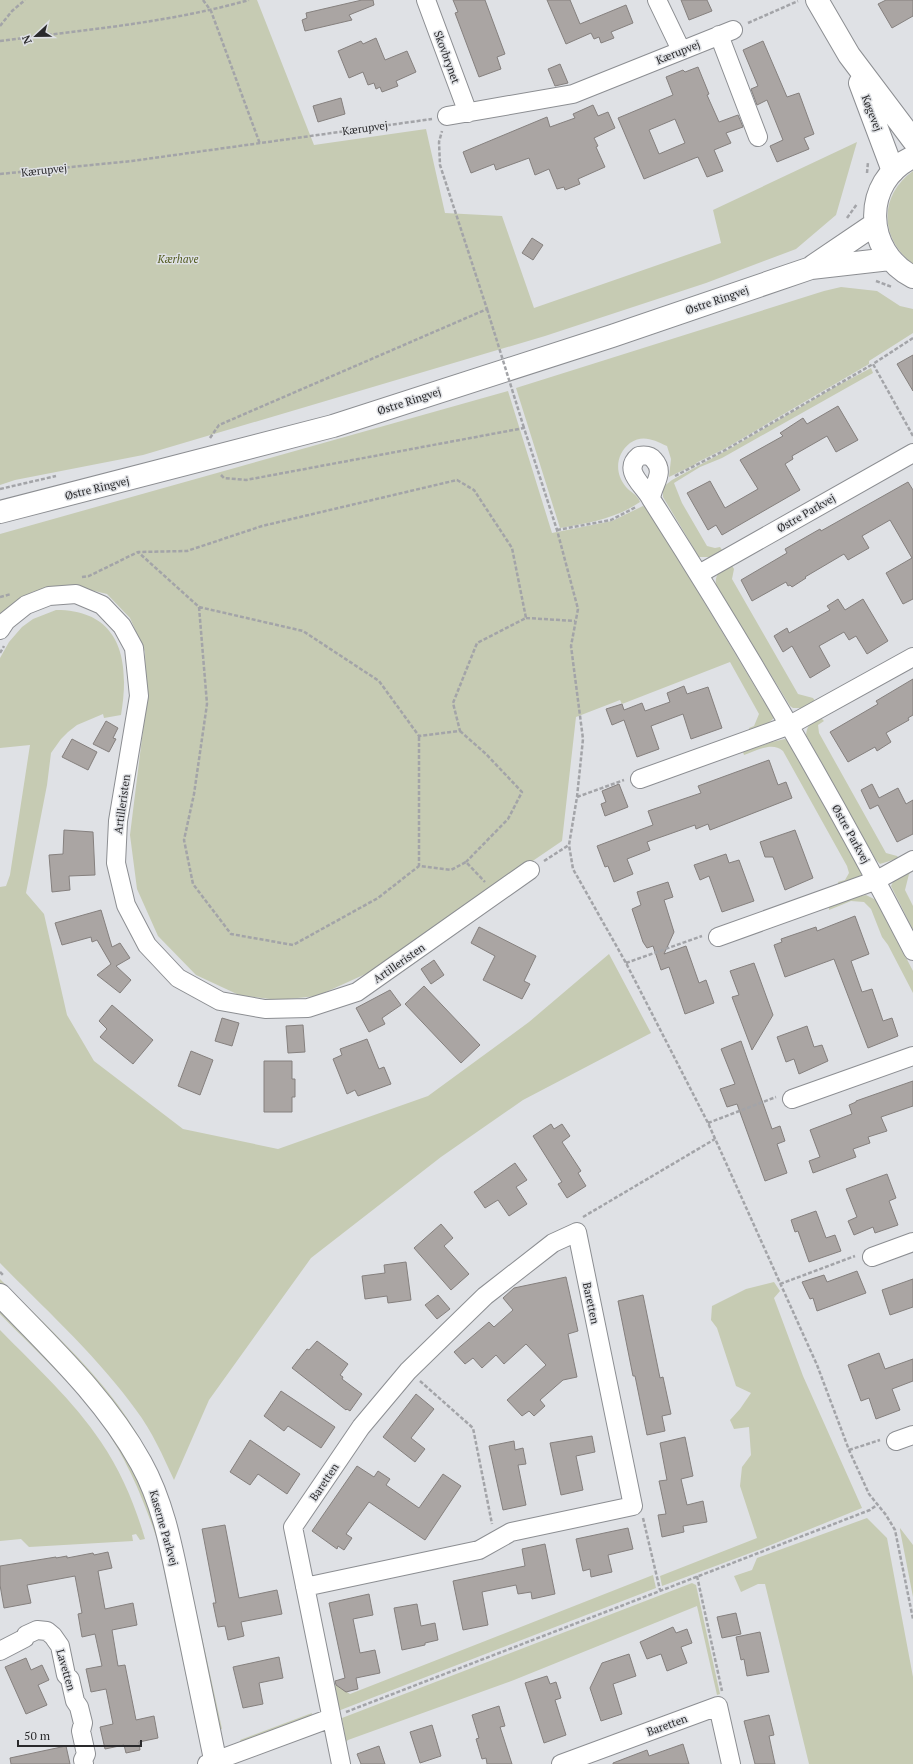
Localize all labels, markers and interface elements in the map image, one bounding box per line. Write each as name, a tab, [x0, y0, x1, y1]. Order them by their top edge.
north arrow	[16, 16, 56, 56]
street label: Skovbrynet	[431, 29, 463, 85]
text: N	[18, 33, 35, 46]
street label: Kærupvej	[654, 37, 702, 67]
street label: Køgevej	[859, 93, 885, 133]
street label: Kærupvej	[341, 118, 389, 138]
street label: Kærupvej	[20, 161, 68, 179]
park label: Kærhave	[157, 252, 198, 266]
street label: Østre Ringvej	[683, 283, 751, 317]
street label: Østre Ringvej	[375, 384, 443, 418]
street label: Østre Ringvej	[63, 473, 131, 503]
street label: Østre Parkvej	[774, 491, 838, 535]
street label: Artilleristen	[111, 773, 133, 835]
street label: Østre Parkvej	[829, 802, 873, 866]
street label: Artilleristen	[371, 940, 428, 986]
street label: Baretten	[580, 1281, 602, 1326]
street label: Baretten	[306, 1460, 342, 1503]
street label: Kaserne Parkvej	[147, 1489, 181, 1567]
street label: Lavetten	[53, 1648, 79, 1693]
street label: Baretten	[645, 1711, 690, 1739]
scale bar	[18, 1722, 141, 1748]
text: 50 m	[24, 1728, 51, 1743]

